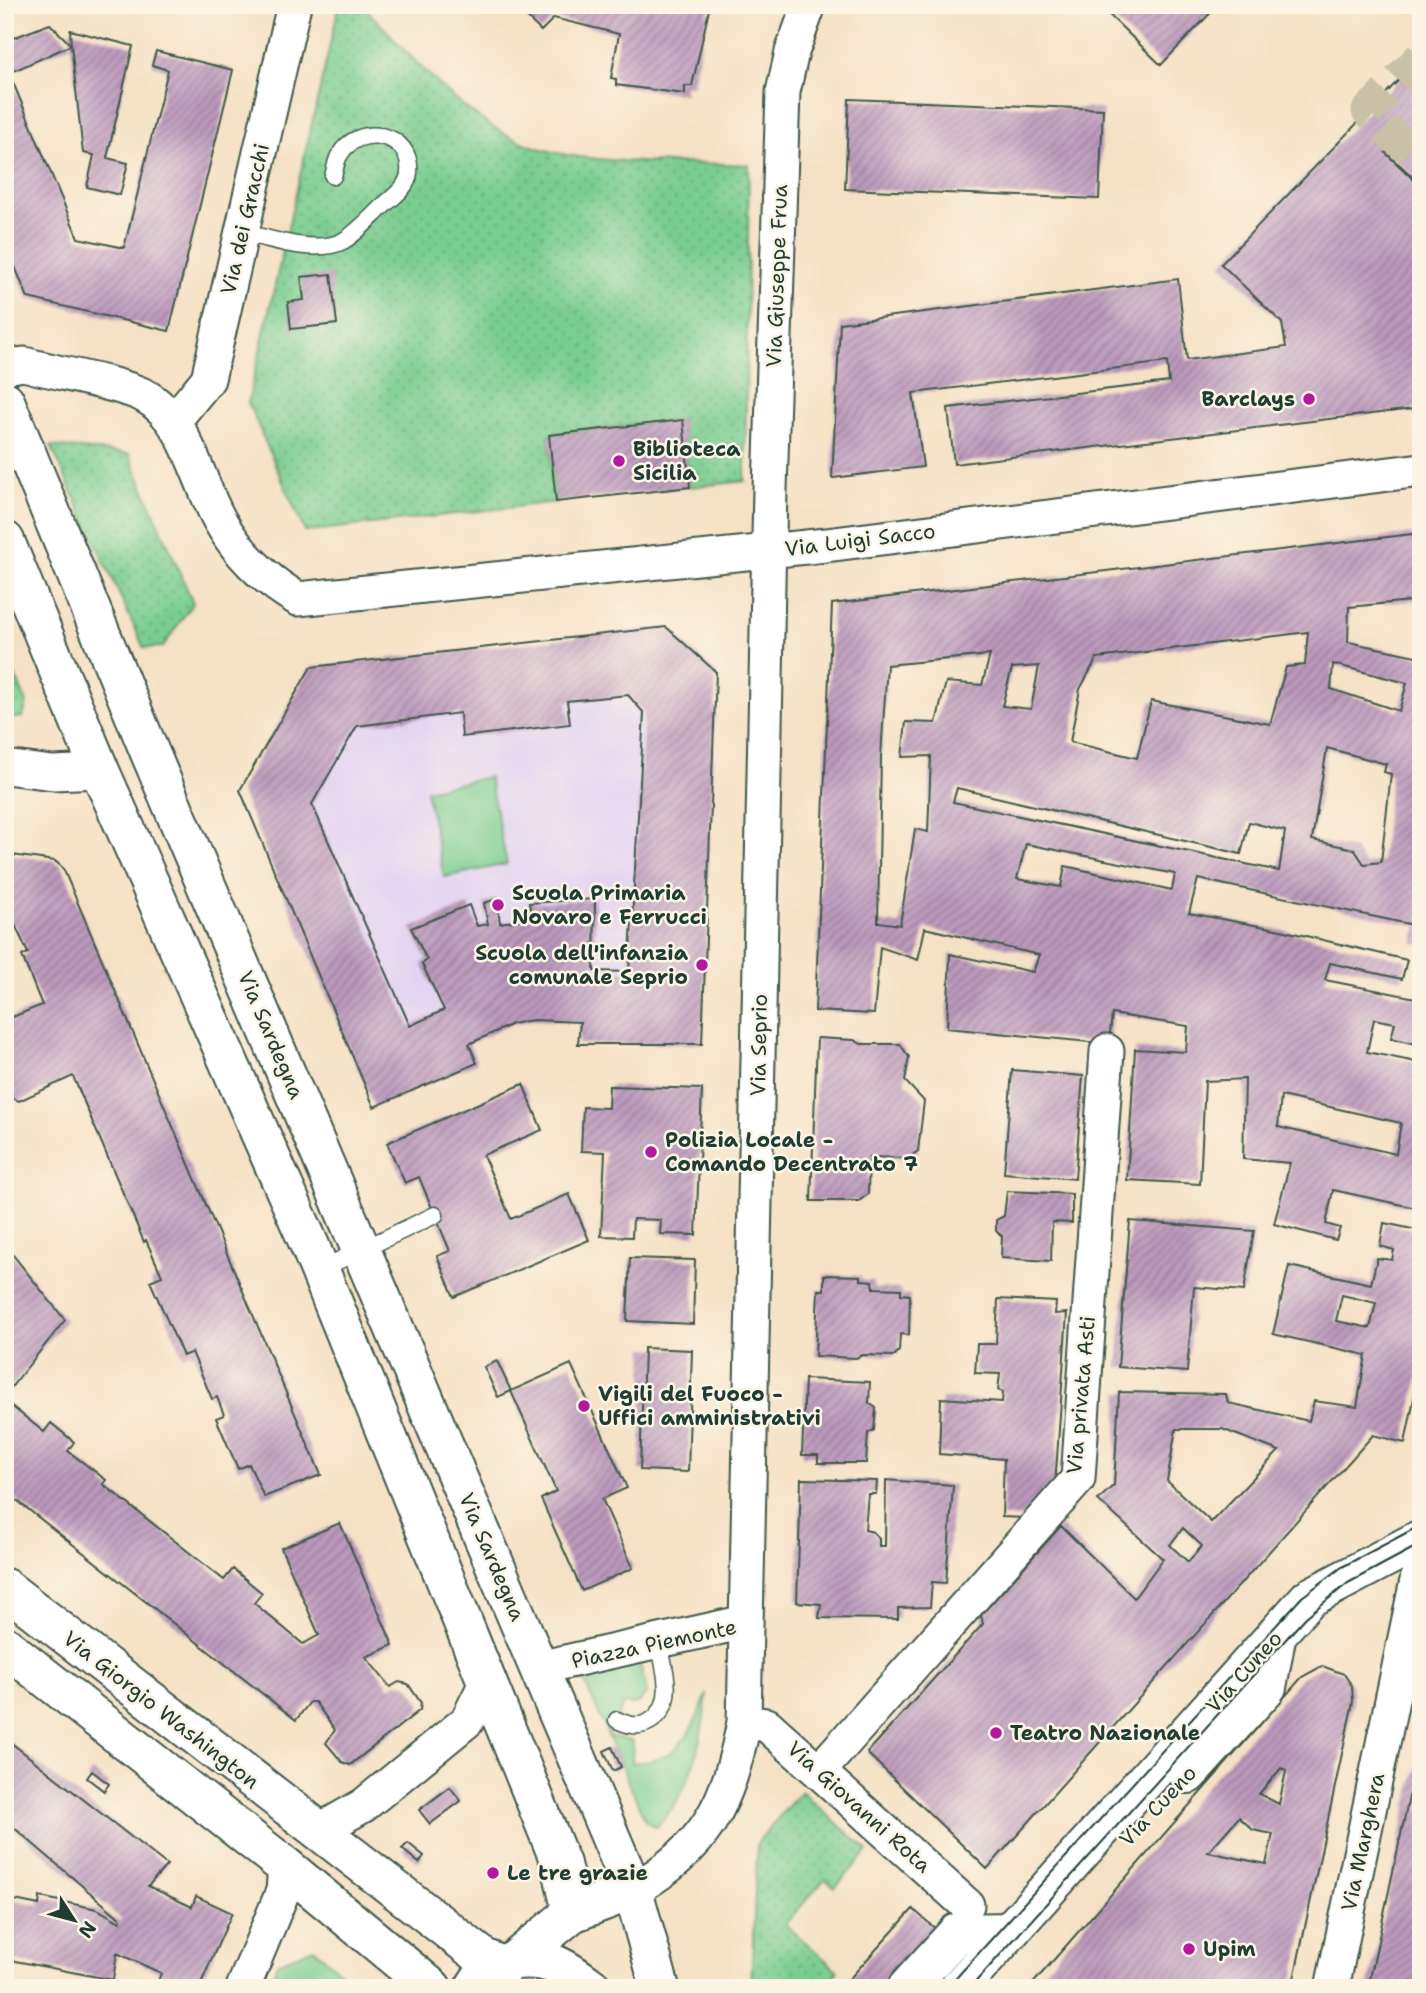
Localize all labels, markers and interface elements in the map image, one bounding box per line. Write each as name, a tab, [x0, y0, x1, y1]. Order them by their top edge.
street label: Via dei Gracchi	[214, 141, 276, 297]
street label: Via Giuseppe Frua	[760, 184, 794, 368]
place label: Barclays	[1202, 385, 1295, 413]
marker: Barclays	[1301, 391, 1317, 407]
place label: Biblioteca Sicilia	[633, 435, 741, 487]
marker: Biblioteca Sicilia	[611, 453, 627, 469]
street label: Via Luigi Sacco	[783, 517, 937, 563]
place label: Scuola Primaria Novaro e Ferrucci	[512, 879, 707, 931]
marker: Scuola Primaria Novaro e Ferrucci	[490, 897, 506, 913]
place label: Scuola dell'infanzia comunale Seprio	[475, 939, 689, 991]
marker: Scuola dell'infanzia comunale Seprio	[694, 957, 710, 973]
street label: Via Sardegna	[231, 967, 311, 1103]
street label: Via Seprio	[744, 994, 774, 1096]
place label: Polizia Locale - Comando Decentrato 7	[665, 1126, 918, 1178]
marker: Polizia Locale - Comando Decentrato 7	[643, 1144, 659, 1160]
street label: Via privata Asti	[1060, 1315, 1102, 1475]
place label: Vigili del Fuoco - Uffici amministrativi	[598, 1380, 821, 1432]
marker: Vigili del Fuoco - Uffici amministrativi	[576, 1398, 592, 1414]
street label: Via Sardegna	[452, 1489, 532, 1625]
street label: Piazza Piemonte	[569, 1613, 739, 1675]
street label: Via Giorgio Washington	[57, 1625, 265, 1795]
street label: Via Cuneo	[1200, 1625, 1288, 1719]
place label: Teatro Nazionale	[1010, 1719, 1200, 1747]
marker: Teatro Nazionale	[988, 1725, 1004, 1741]
street label: Via Giovanni Rota	[781, 1735, 937, 1879]
street label: Via Cueno	[1113, 1759, 1203, 1853]
street label: Via Marghera	[1335, 1770, 1391, 1914]
place label: Le tre grazie	[507, 1859, 648, 1887]
marker: Le tre grazie	[485, 1865, 501, 1881]
north arrow	[38, 1884, 108, 1954]
text: N	[73, 1916, 102, 1943]
place label: Upim	[1203, 1935, 1256, 1963]
marker: Upim	[1181, 1941, 1197, 1957]

